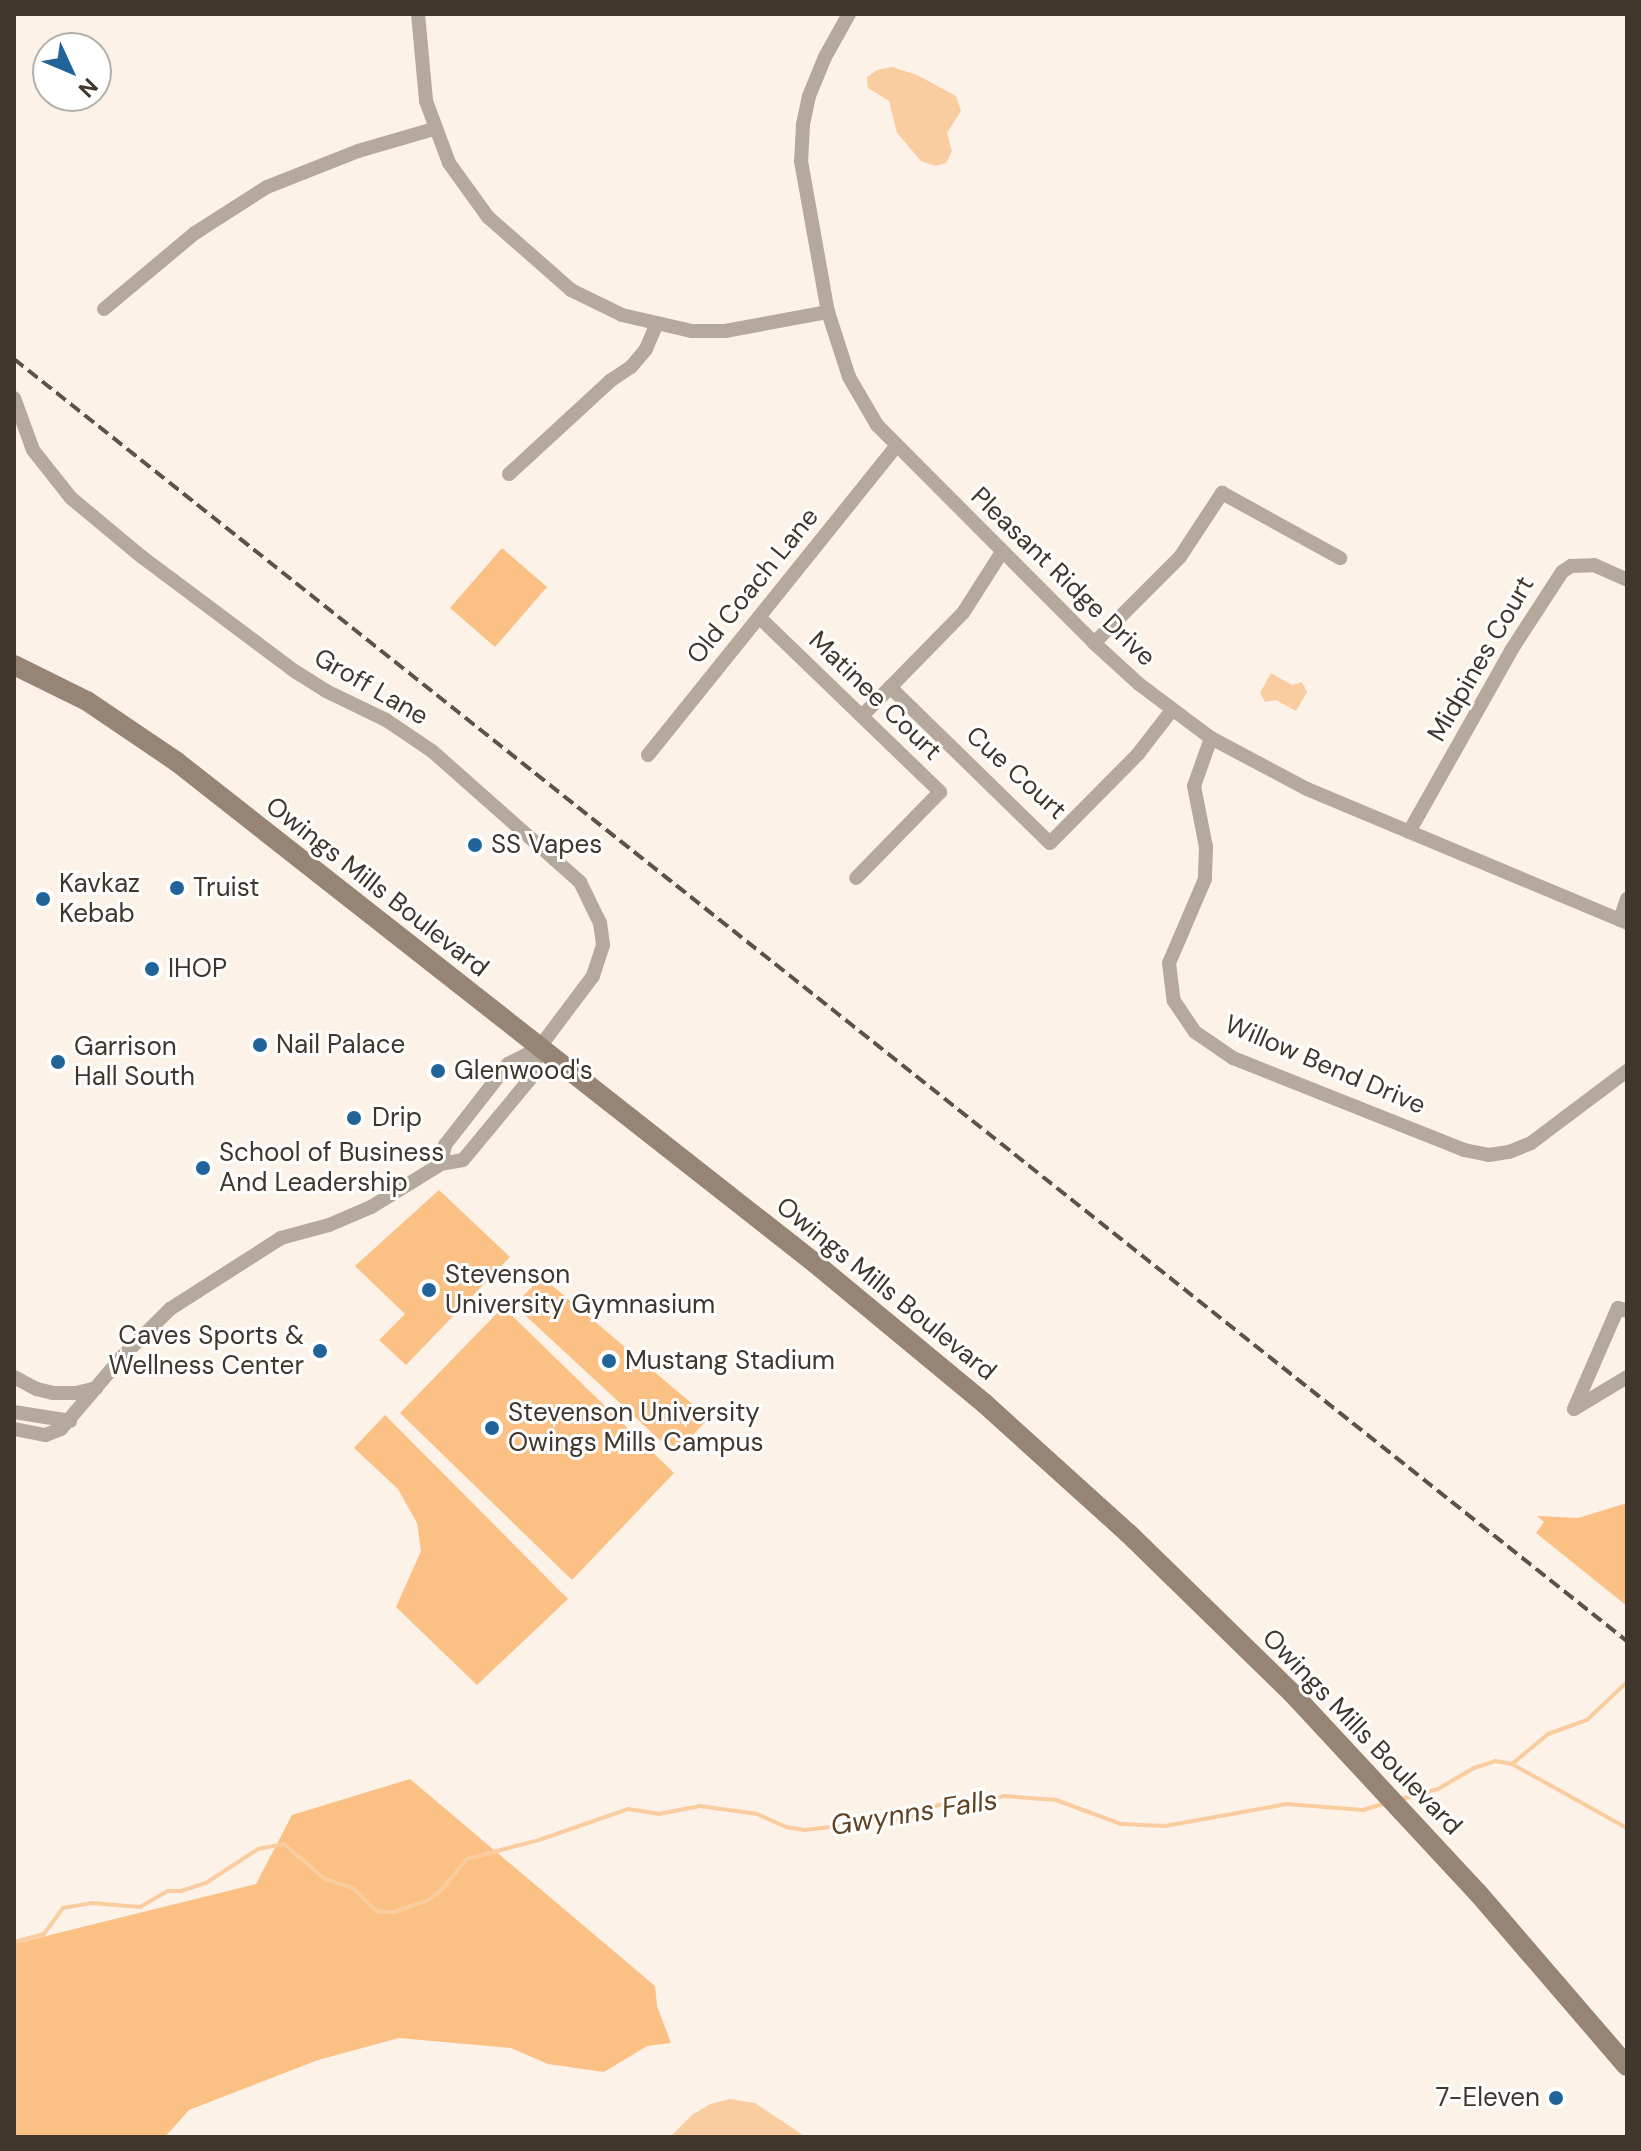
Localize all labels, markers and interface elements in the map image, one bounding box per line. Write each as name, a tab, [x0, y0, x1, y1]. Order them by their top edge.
north arrow	[32, 32, 112, 112]
text: N	[72, 72, 104, 103]
street label: Pleasant Ridge Drive	[964, 481, 1162, 673]
street label: Old Coach Lane	[681, 502, 825, 670]
street label: Midpines Court	[1421, 571, 1541, 747]
street label: Matinee Court	[802, 625, 948, 767]
street label: Groff Lane	[308, 642, 434, 732]
street label: Cue Court	[959, 720, 1073, 826]
street label: Owings Mills Boulevard	[259, 790, 495, 984]
place label: SS Vapes	[491, 829, 602, 861]
marker: SS Vapes	[466, 836, 484, 854]
place label: Kavkaz Kebab	[59, 868, 140, 930]
place label: Truist	[193, 872, 260, 904]
marker: Truist	[168, 879, 186, 897]
marker: Kavkaz Kebab	[34, 890, 52, 908]
place label: IHOP	[168, 953, 227, 985]
marker: IHOP	[143, 960, 161, 978]
street label: Willow Bend Drive	[1220, 1009, 1430, 1121]
place label: Nail Palace	[276, 1029, 405, 1061]
place label: Garrison Hall South	[74, 1031, 195, 1092]
marker: Nail Palace	[251, 1036, 269, 1054]
marker: Garrison Hall South	[49, 1053, 67, 1071]
place label: Glenwood's	[454, 1055, 593, 1087]
marker: Glenwood's	[429, 1062, 447, 1080]
place label: Drip	[372, 1102, 422, 1134]
marker: Drip	[343, 1107, 365, 1129]
place label: School of Business And Leadership	[219, 1137, 444, 1198]
marker: School of Business And Leadership	[194, 1159, 212, 1177]
street label: Owings Mills Boulevard	[770, 1191, 1002, 1387]
place label: Stevenson University Gymnasium	[445, 1259, 715, 1320]
marker: Stevenson University Gymnasium	[420, 1281, 438, 1299]
place label: Caves Sports & Wellness Center	[109, 1320, 304, 1382]
marker: Caves Sports & Wellness Center	[311, 1342, 329, 1360]
place label: Mustang Stadium	[625, 1345, 835, 1377]
marker: Mustang Stadium	[600, 1352, 618, 1370]
place label: Stevenson University Owings Mills Campus	[508, 1397, 763, 1458]
marker: Stevenson University Owings Mills Campus	[483, 1419, 501, 1437]
street label: Owings Mills Boulevard	[1256, 1623, 1468, 1841]
water label: Gwynns Falls	[828, 1783, 1000, 1843]
place label: 7-Eleven	[1435, 2082, 1540, 2114]
marker: 7-Eleven	[1547, 2089, 1565, 2107]

